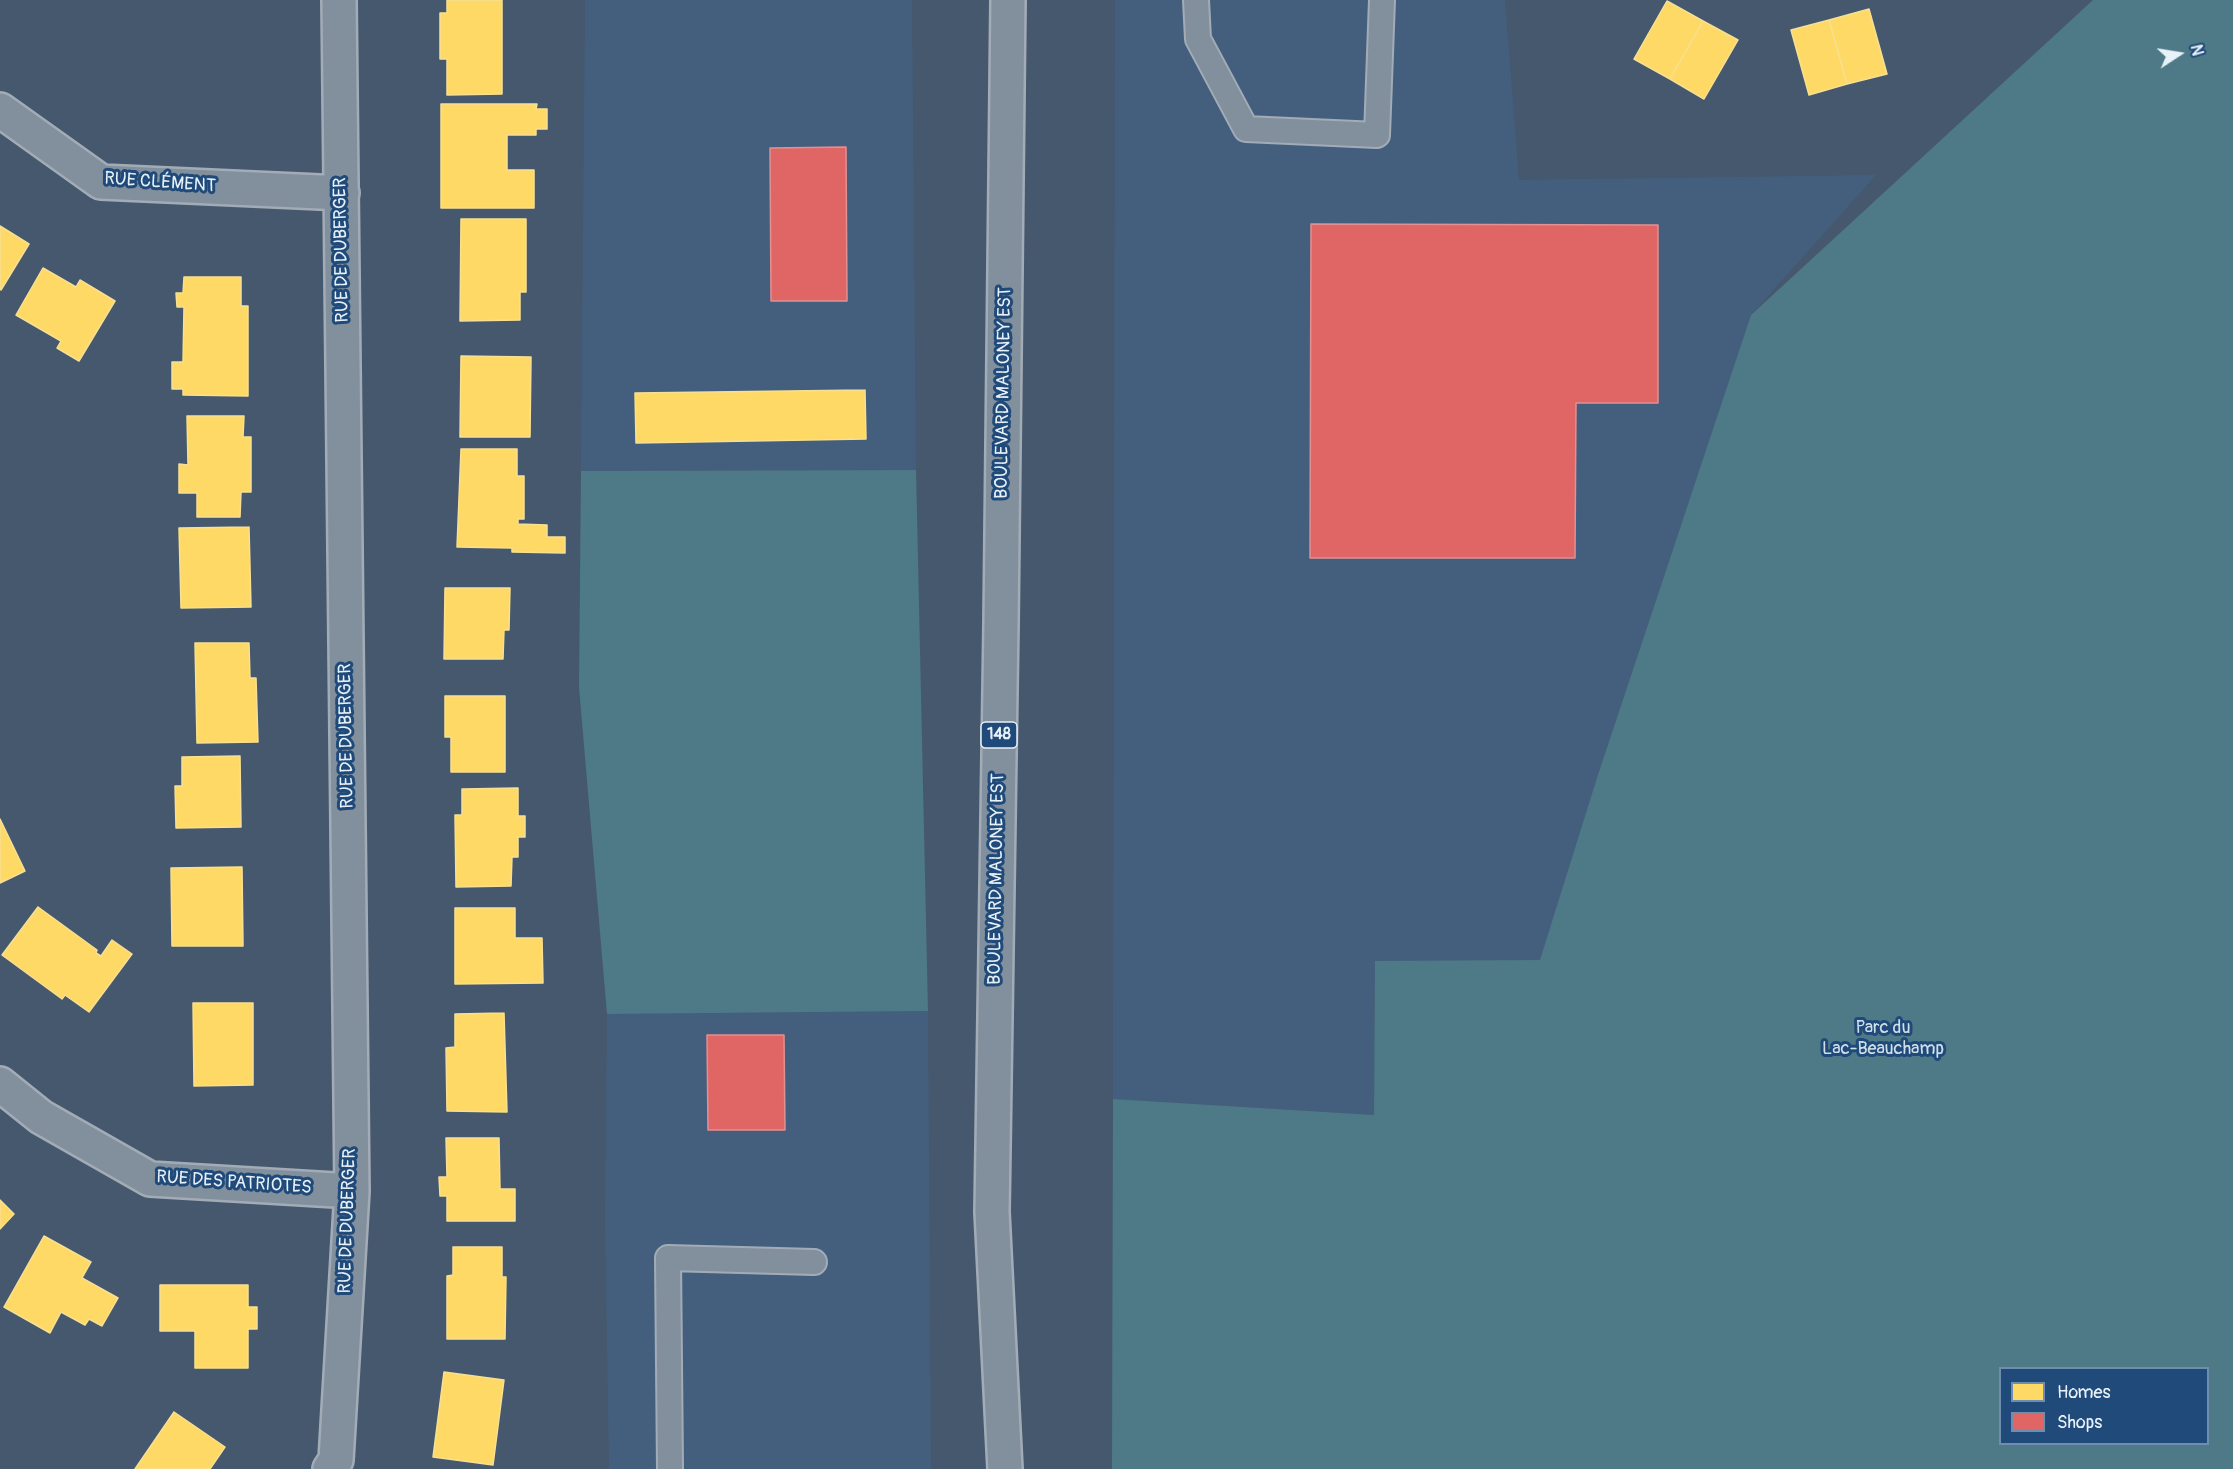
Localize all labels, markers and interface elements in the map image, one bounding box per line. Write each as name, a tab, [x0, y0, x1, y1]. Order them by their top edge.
north arrow	[2149, 24, 2209, 84]
text: N	[2186, 43, 2208, 58]
street label: RUE CLÉMENT	[103, 168, 217, 198]
street label: RUE DE DUBERGER	[330, 177, 354, 323]
street label: BOULEVARD MALONEY EST	[991, 287, 1017, 499]
street label: RUE DE DUBERGER	[335, 663, 359, 809]
road number: 148	[981, 722, 1017, 748]
street label: BOULEVARD MALONEY EST	[984, 773, 1010, 985]
park label: Parc du Lac-Beauchamp	[1822, 1017, 1944, 1060]
street label: RUE DE DUBERGER	[335, 1148, 361, 1294]
street label: RUE DES PATRIOTES	[156, 1167, 312, 1199]
legend	[1999, 1367, 2209, 1445]
text: Homes	[2057, 1381, 2110, 1404]
text: Shops	[2057, 1411, 2102, 1434]

